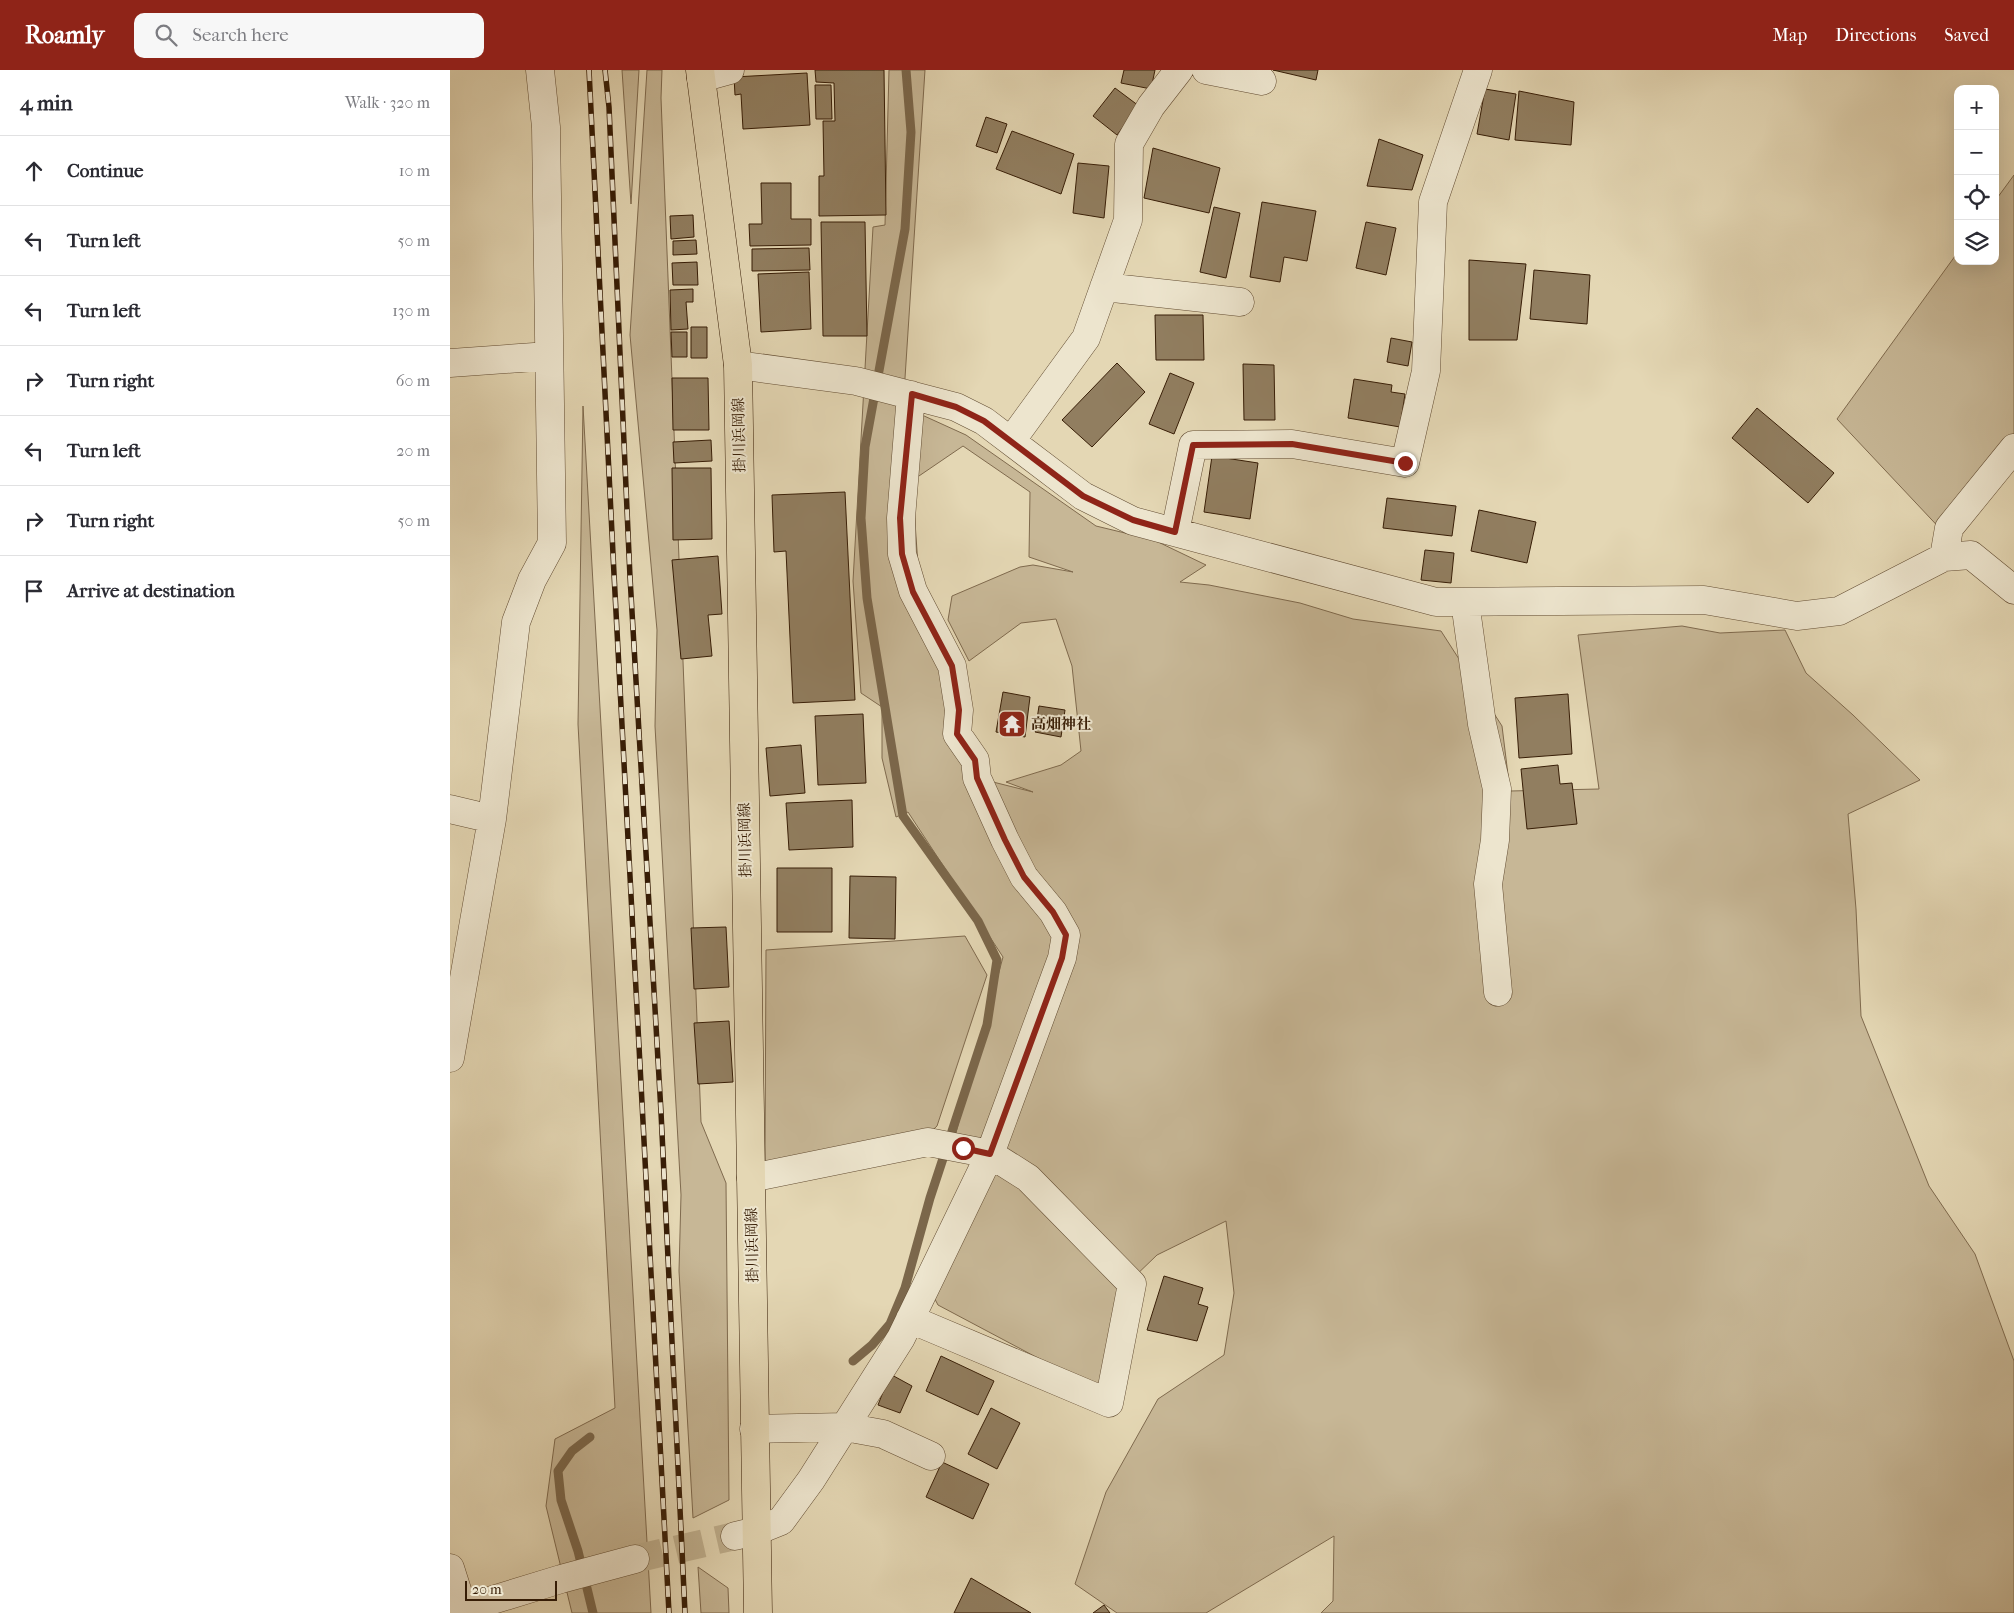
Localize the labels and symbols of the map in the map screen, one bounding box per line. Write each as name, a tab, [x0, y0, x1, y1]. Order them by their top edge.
street label: 掛川浜岡線	[729, 397, 749, 473]
route end	[1394, 452, 1417, 475]
temple icon: 高畑神社	[997, 709, 1027, 739]
place label: 高畑神社	[1031, 715, 1091, 733]
street label: 掛川浜岡線	[735, 802, 755, 878]
route start	[952, 1137, 975, 1160]
street label: 掛川浜岡線	[742, 1207, 762, 1283]
scale bar	[465, 1578, 558, 1601]

